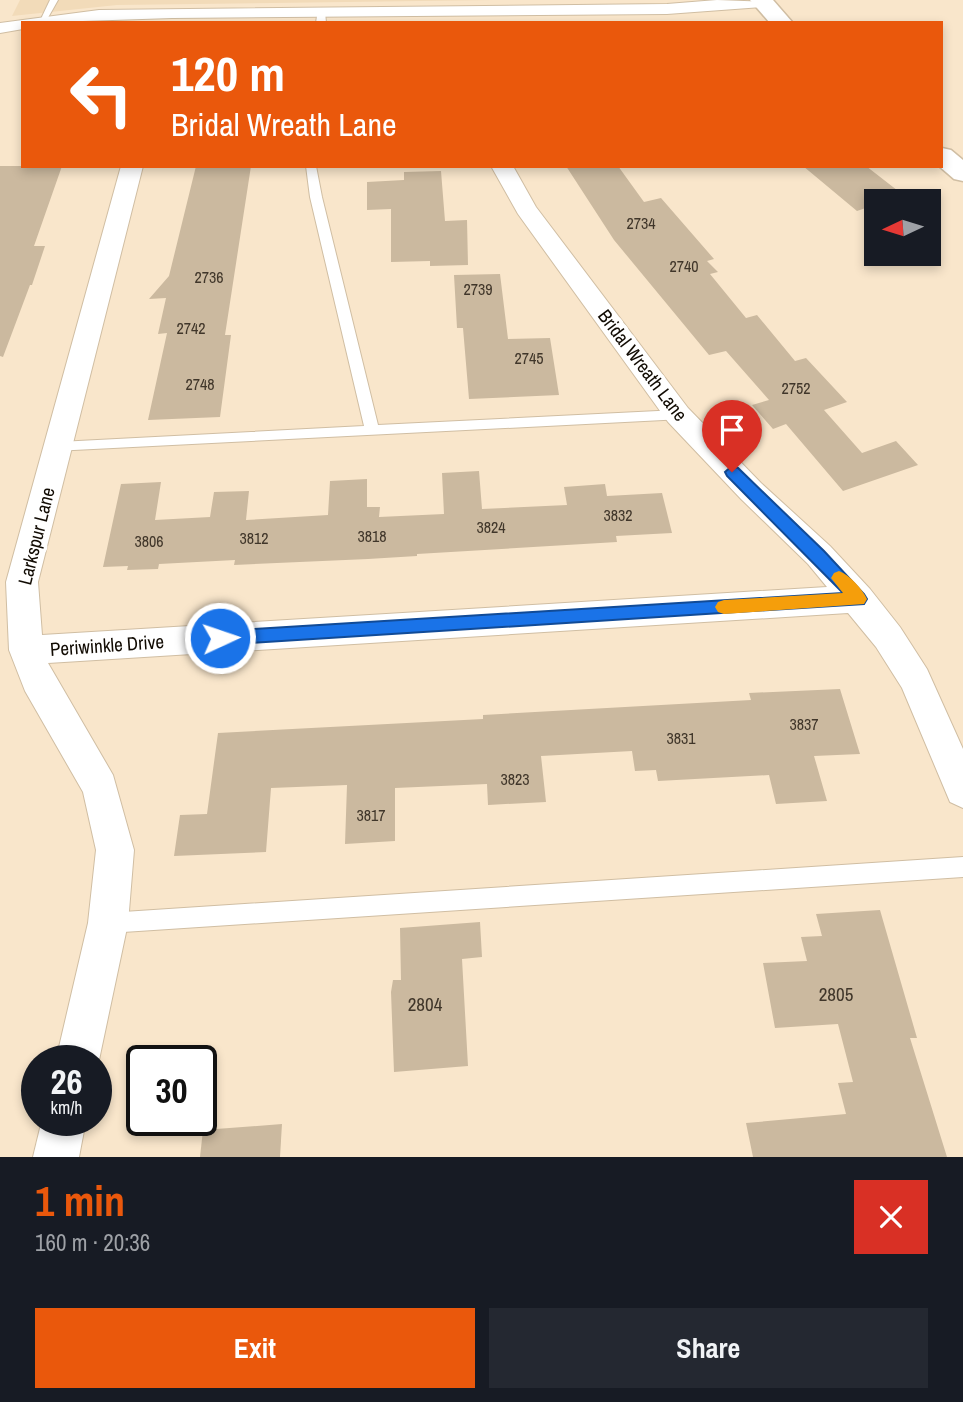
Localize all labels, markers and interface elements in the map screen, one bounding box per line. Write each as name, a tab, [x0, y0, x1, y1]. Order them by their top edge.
text: 120 m	[171, 40, 285, 106]
icon: left	[56, 49, 147, 140]
text: Bridal Wreath Lane	[171, 103, 397, 146]
north arrow	[864, 189, 942, 266]
map controls	[864, 189, 941, 266]
house number: 2734	[626, 212, 656, 234]
house number: 2740	[669, 255, 699, 277]
house number: 2736	[194, 266, 224, 288]
house number: 2739	[463, 278, 493, 300]
street label: Bridal Wreath Lane	[592, 304, 694, 426]
house number: 2742	[176, 317, 206, 339]
house number: 2745	[514, 347, 544, 369]
house number: 2748	[185, 373, 215, 395]
house number: 2752	[781, 377, 811, 399]
pin	[702, 400, 762, 472]
icon: arrive	[713, 411, 751, 449]
street label: Larkspur Lane	[11, 485, 61, 587]
house number: 3832	[603, 504, 633, 526]
house number: 3824	[476, 516, 506, 538]
house number: 3818	[357, 525, 387, 547]
house number: 3812	[239, 527, 269, 549]
house number: 3806	[134, 530, 164, 552]
position arrow	[183, 601, 257, 675]
street label: Periwinkle Drive	[49, 628, 165, 662]
house number: 3837	[789, 713, 819, 735]
house number: 3831	[666, 727, 696, 749]
house number: 3823	[500, 768, 530, 790]
house number: 3817	[356, 804, 386, 826]
house number: 2805	[819, 981, 854, 1007]
house number: 2804	[408, 991, 443, 1017]
speed limit sign: 30	[126, 1045, 217, 1136]
text: 26	[51, 1058, 82, 1105]
text: km/h	[51, 1095, 83, 1120]
text: 1 min	[35, 1173, 125, 1229]
button: close	[854, 1180, 928, 1254]
text: 160 m · 20:36	[35, 1227, 150, 1258]
button: Exit	[35, 1308, 475, 1388]
button: Share	[489, 1308, 928, 1388]

